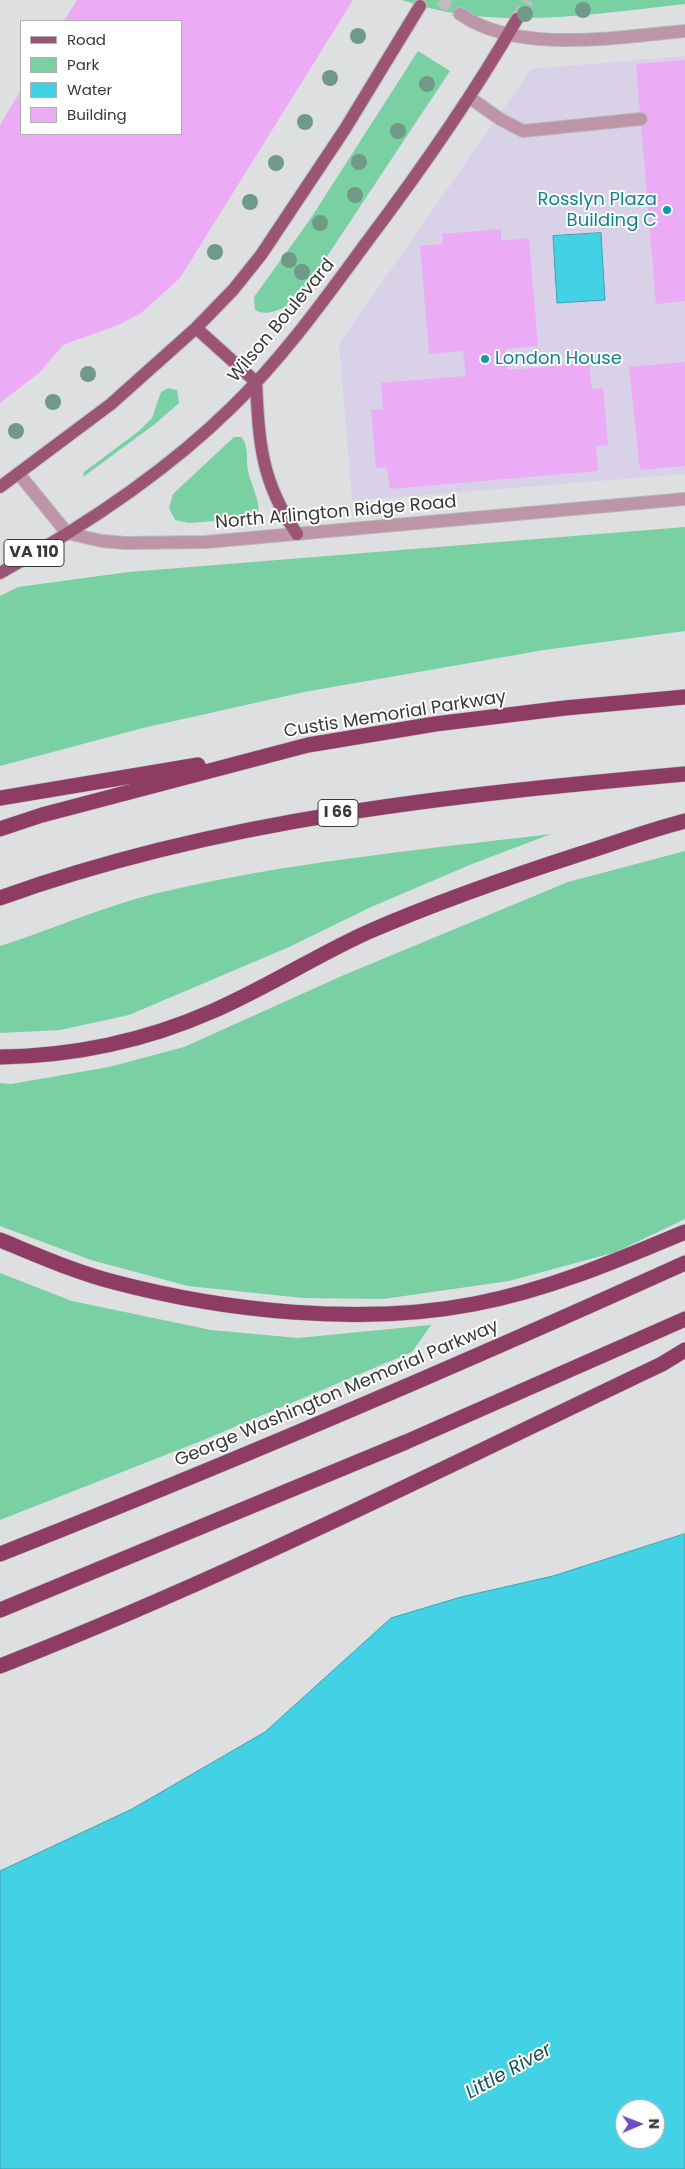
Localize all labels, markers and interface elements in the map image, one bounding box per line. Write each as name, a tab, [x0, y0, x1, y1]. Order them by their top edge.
legend	[20, 20, 182, 135]
text: Road	[67, 29, 106, 50]
text: Park	[67, 54, 99, 75]
text: Water	[67, 79, 112, 100]
text: Building	[67, 104, 127, 125]
place label: Rosslyn Plaza Building C	[537, 189, 657, 232]
marker: Rosslyn Plaza Building C	[661, 204, 673, 216]
street label: Wilson Boulevard	[224, 255, 340, 387]
place label: London House	[495, 348, 622, 370]
marker: London House	[479, 353, 491, 365]
street label: North Arlington Ridge Road	[215, 492, 457, 534]
road number: VA 110	[4, 540, 64, 566]
street label: Custis Memorial Parkway	[282, 687, 508, 743]
road number: I 66	[318, 800, 358, 826]
street label: George Washington Memorial Parkway	[172, 1316, 502, 1472]
water label: Little River	[462, 2039, 556, 2105]
north arrow	[615, 2099, 665, 2149]
text: N	[644, 2118, 664, 2129]

